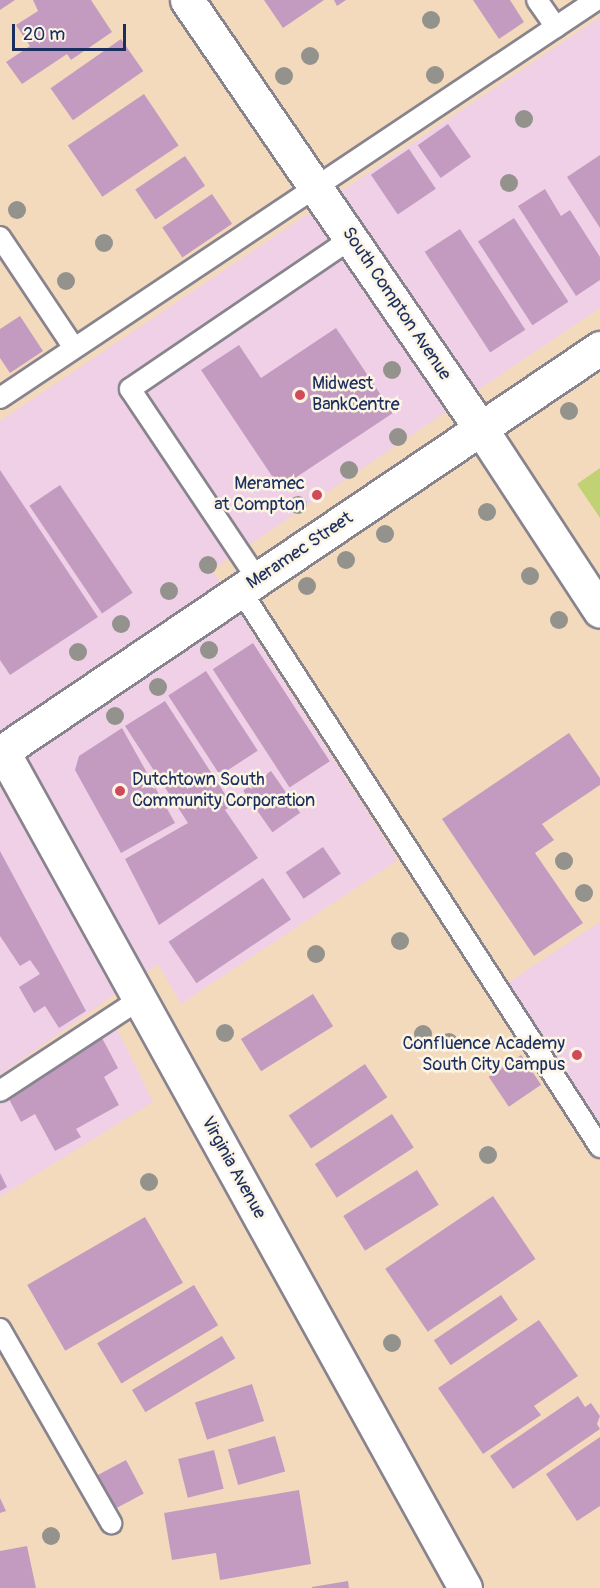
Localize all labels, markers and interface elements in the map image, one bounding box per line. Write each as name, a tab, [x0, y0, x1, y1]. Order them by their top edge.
scale bar	[15, 12, 129, 50]
text: 20 m	[23, 23, 65, 46]
street label: South Compton Avenue	[337, 223, 455, 385]
place label: Midwest BankCentre	[312, 374, 400, 416]
marker: Midwest BankCentre	[293, 388, 307, 402]
place label: Meramec at Compton	[214, 474, 305, 516]
marker: Meramec at Compton	[310, 488, 324, 502]
street label: Meramec Street	[243, 508, 357, 594]
place label: Dutchtown South Community Corporation	[132, 770, 315, 812]
marker: Dutchtown South Community Corporation	[113, 784, 127, 798]
place label: Confluence Academy South City Campus	[402, 1034, 565, 1076]
marker: Confluence Academy South City Campus	[570, 1048, 584, 1062]
street label: Virginia Avenue	[196, 1113, 270, 1223]

